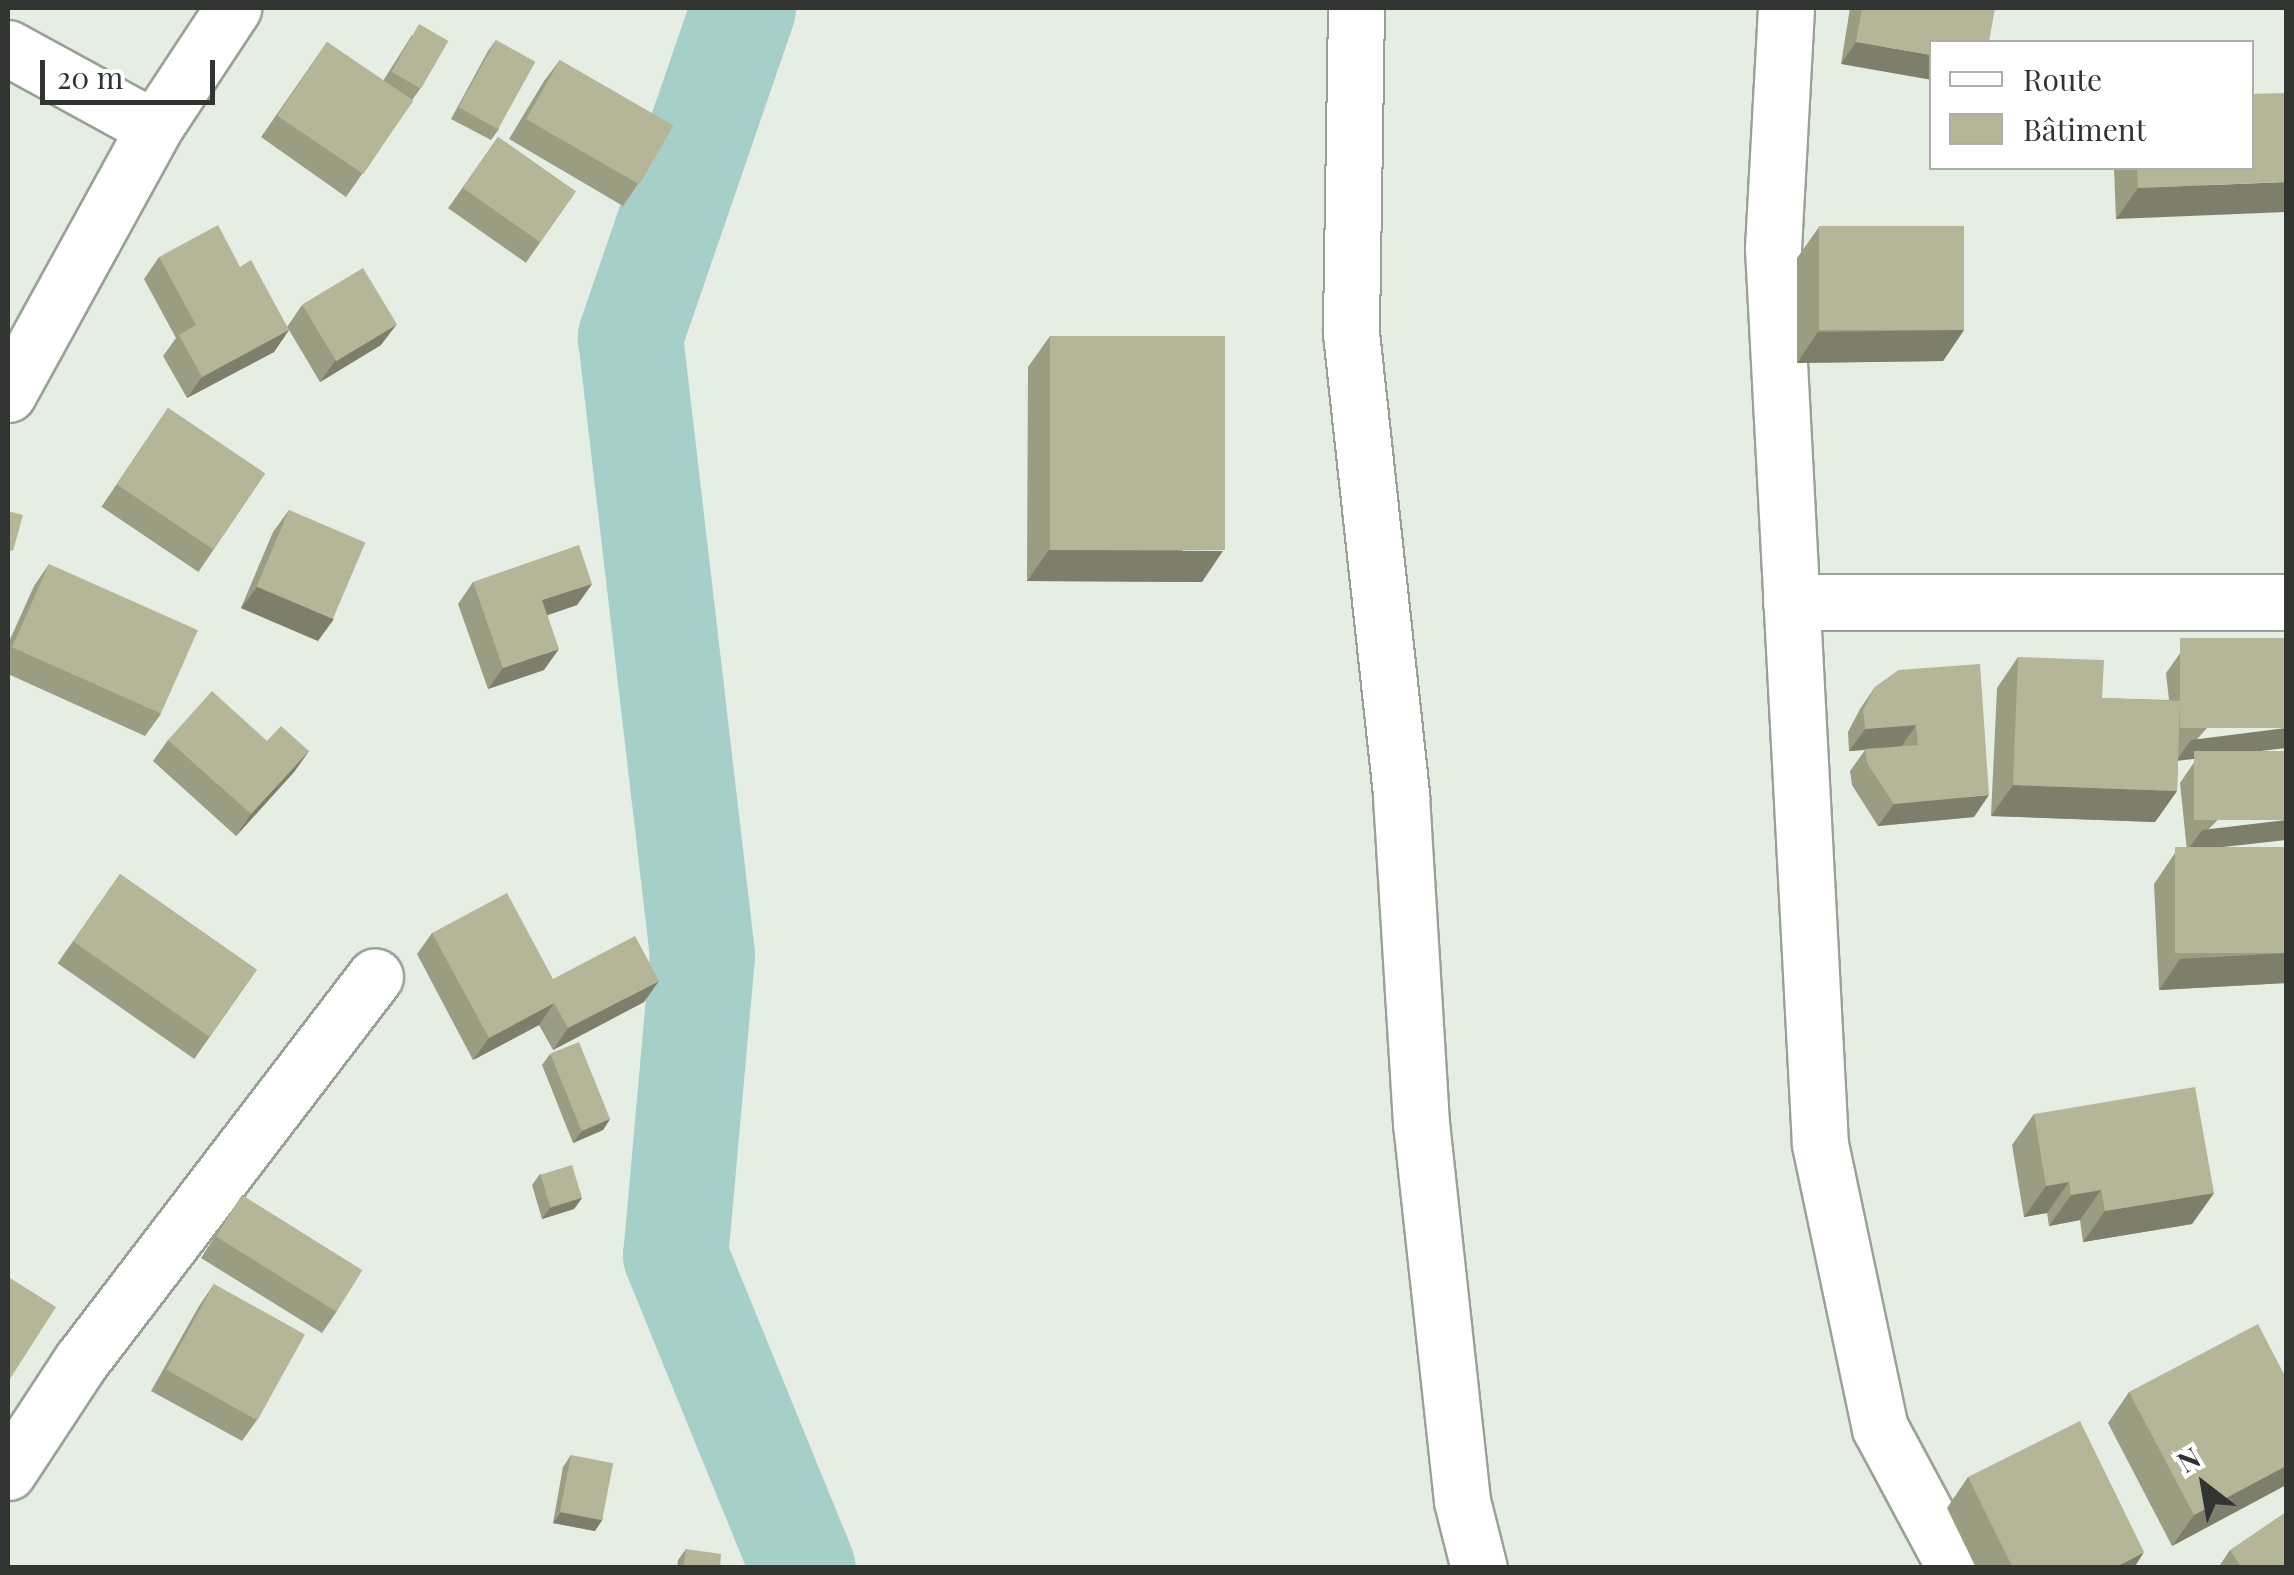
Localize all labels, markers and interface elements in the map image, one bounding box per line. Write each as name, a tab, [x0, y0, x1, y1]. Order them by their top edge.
scale bar	[45, 40, 220, 102]
legend	[1929, 40, 2254, 170]
text: 20 m	[57, 57, 123, 97]
text: Route	[2023, 59, 2102, 99]
text: Bâtiment	[2023, 109, 2146, 149]
north arrow	[2154, 1435, 2254, 1535]
text: N	[2170, 1438, 2206, 1480]

